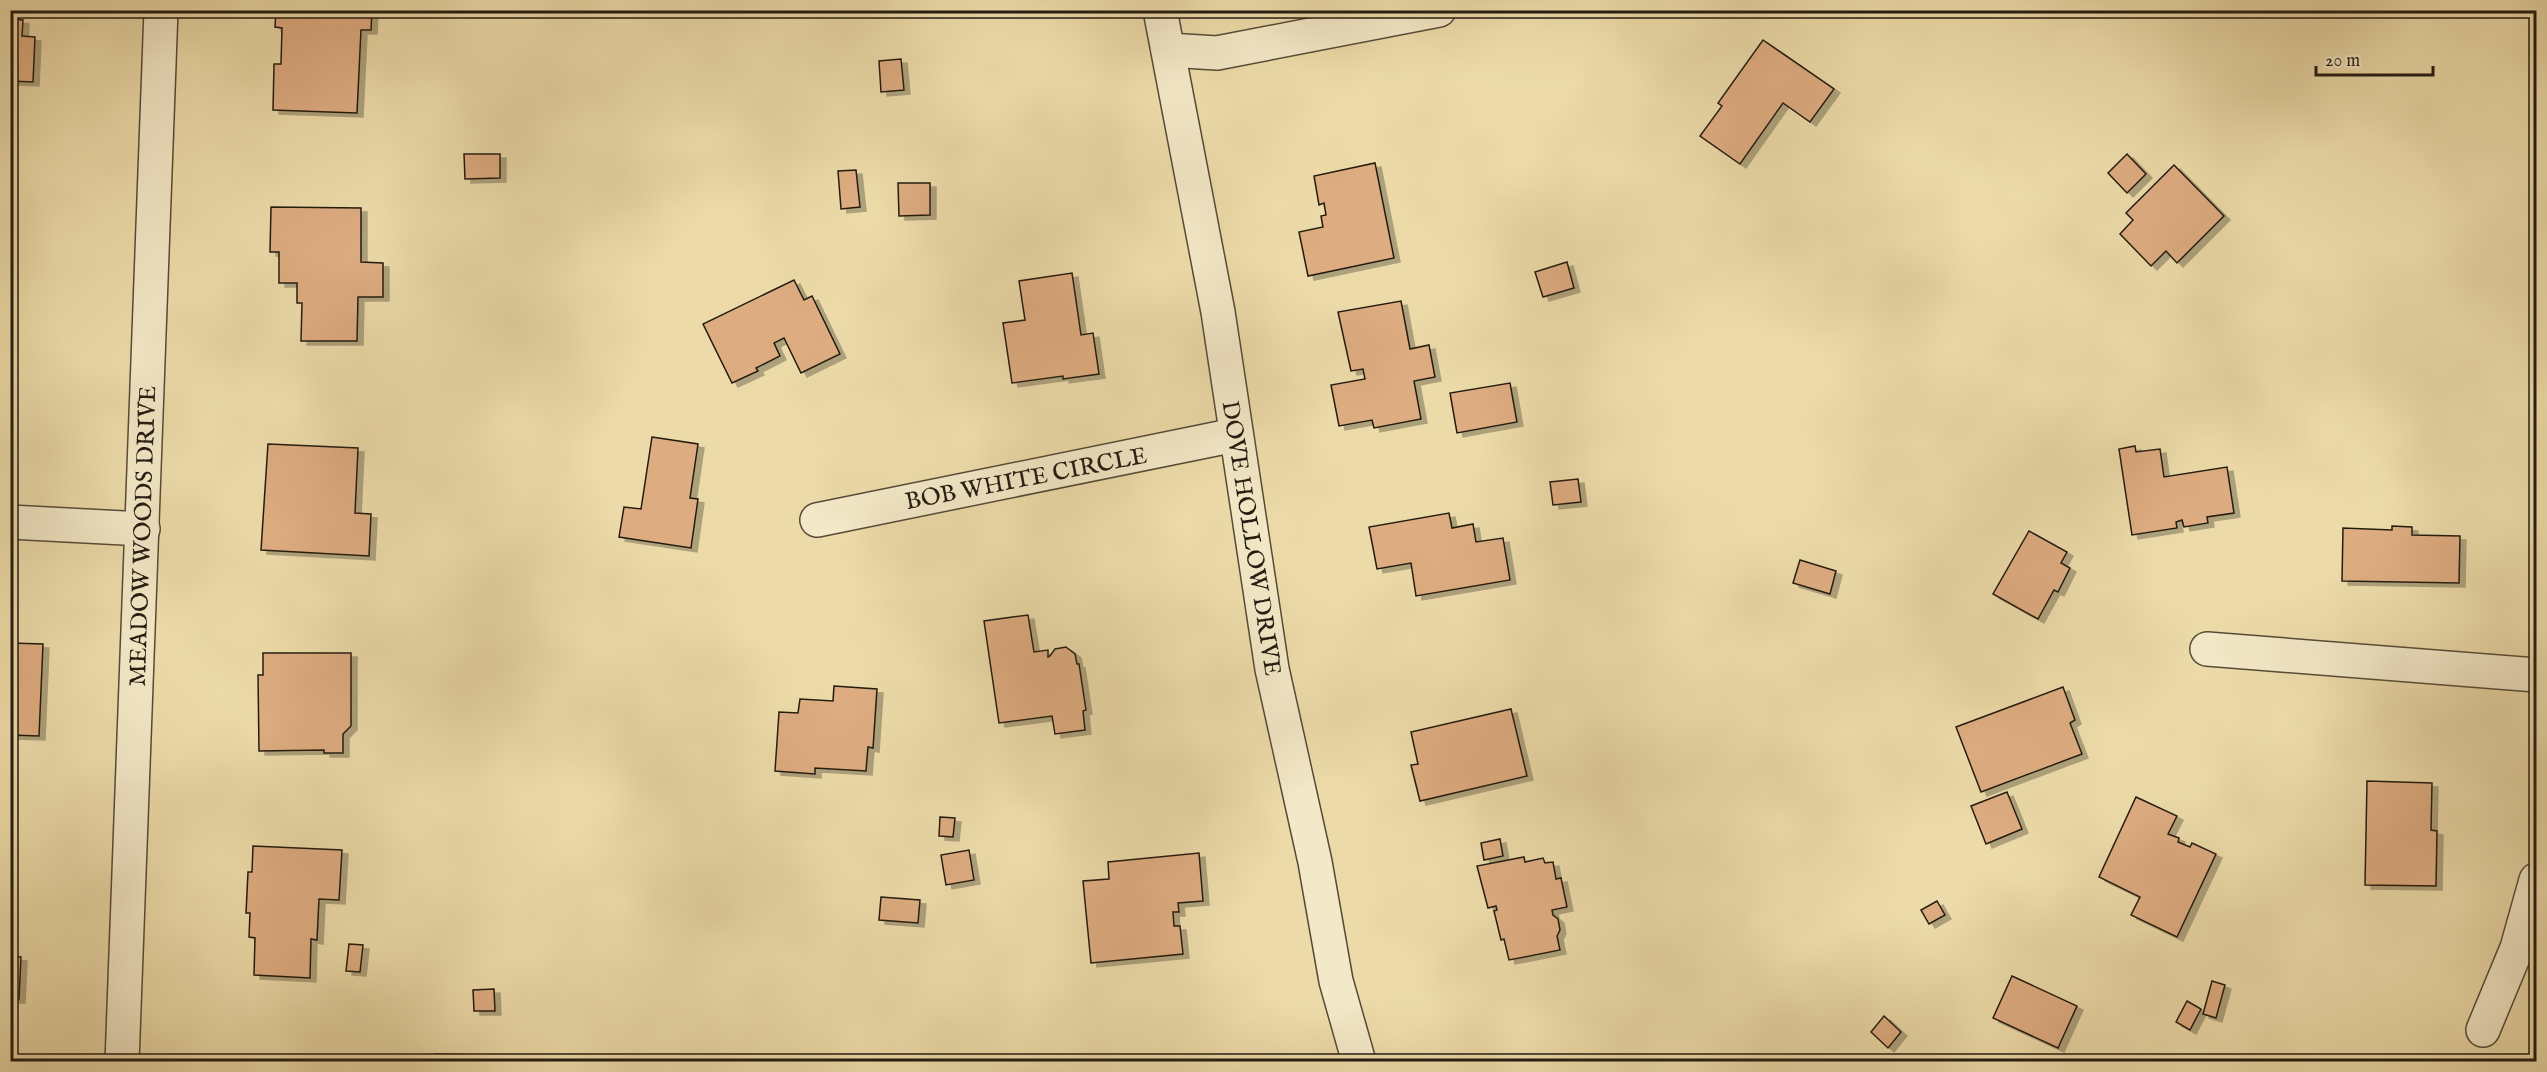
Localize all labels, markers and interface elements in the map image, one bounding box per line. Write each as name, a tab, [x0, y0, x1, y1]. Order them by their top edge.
scale bar	[2316, 39, 2433, 77]
text: 20 m	[2325, 50, 2360, 73]
street label: MEADOW WOODS DRIVE	[123, 385, 164, 687]
street label: DOVE HOLLOW DRIVE	[1213, 398, 1288, 678]
street label: BOB WHITE CIRCLE	[903, 441, 1150, 518]

